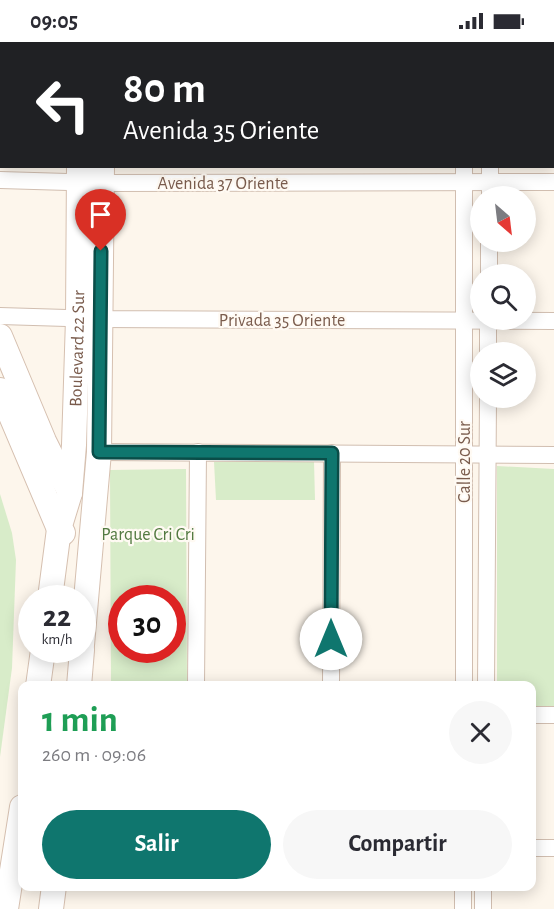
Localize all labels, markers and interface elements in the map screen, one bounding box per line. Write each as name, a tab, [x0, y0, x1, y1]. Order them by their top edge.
text: 09:05	[30, 10, 78, 32]
icon: left	[24, 66, 102, 144]
text: 80 m	[123, 68, 206, 110]
text: Avenida 35 Oriente	[123, 117, 319, 144]
street label: Avenida 37 Oriente	[158, 175, 288, 193]
north arrow	[470, 186, 536, 252]
map controls	[470, 186, 536, 408]
pin	[75, 189, 126, 251]
icon: arrive	[84, 198, 117, 231]
button: search	[470, 264, 536, 330]
street label: Boulevard 22 Sur	[67, 290, 88, 407]
street label: Privada 35 Oriente	[219, 312, 345, 330]
button: layers	[470, 342, 536, 408]
street label: Calle 20 Sur	[456, 421, 474, 503]
park label: Parque Cri Cri	[101, 526, 195, 544]
speed limit sign: 30	[108, 585, 186, 663]
text: 22	[43, 602, 71, 632]
position arrow	[299, 607, 363, 671]
text: km/h	[42, 632, 72, 647]
button: close	[449, 701, 512, 764]
text: 1 min	[42, 702, 118, 738]
text: 260 m · 09:06	[42, 745, 146, 765]
button: Salir	[42, 810, 271, 879]
button: Compartir	[283, 810, 512, 879]

